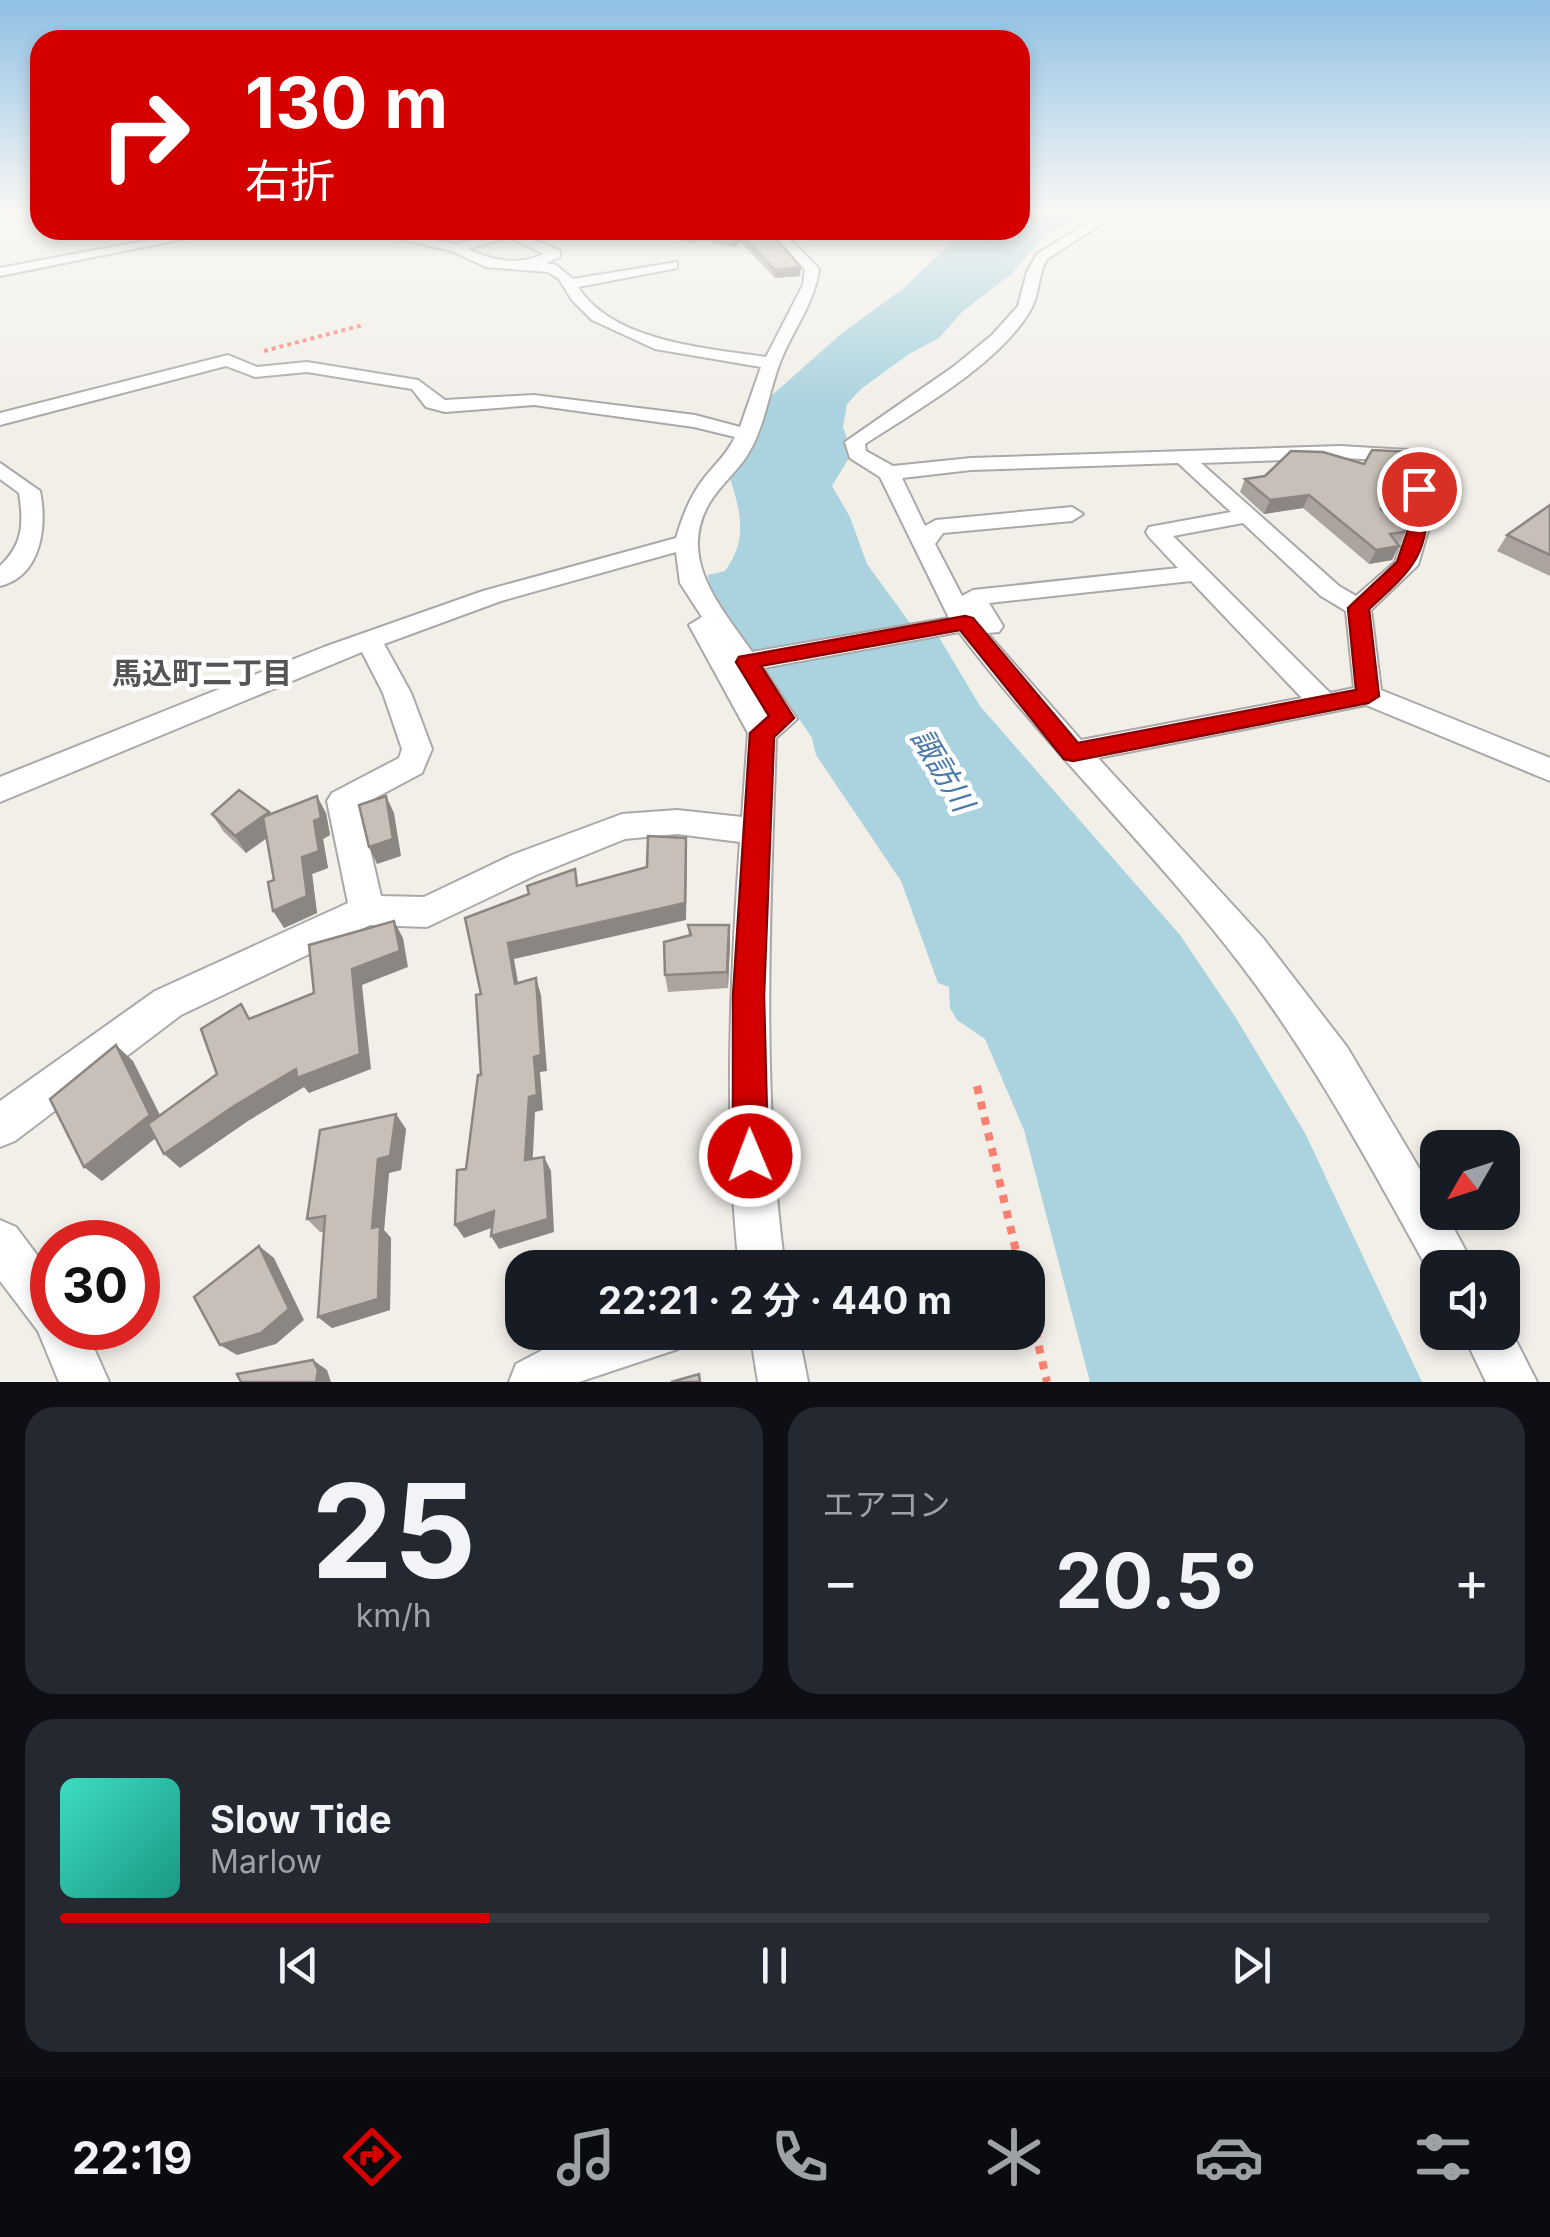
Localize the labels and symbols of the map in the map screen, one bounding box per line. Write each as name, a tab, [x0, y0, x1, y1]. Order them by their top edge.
pin	[1377, 447, 1462, 532]
district label: 馬込町二丁目	[112, 655, 292, 691]
water label: 諏訪川	[904, 722, 983, 820]
position arrow	[698, 1104, 802, 1208]
north arrow	[1420, 1130, 1520, 1230]
speed limit sign: 30	[30, 1220, 160, 1350]

